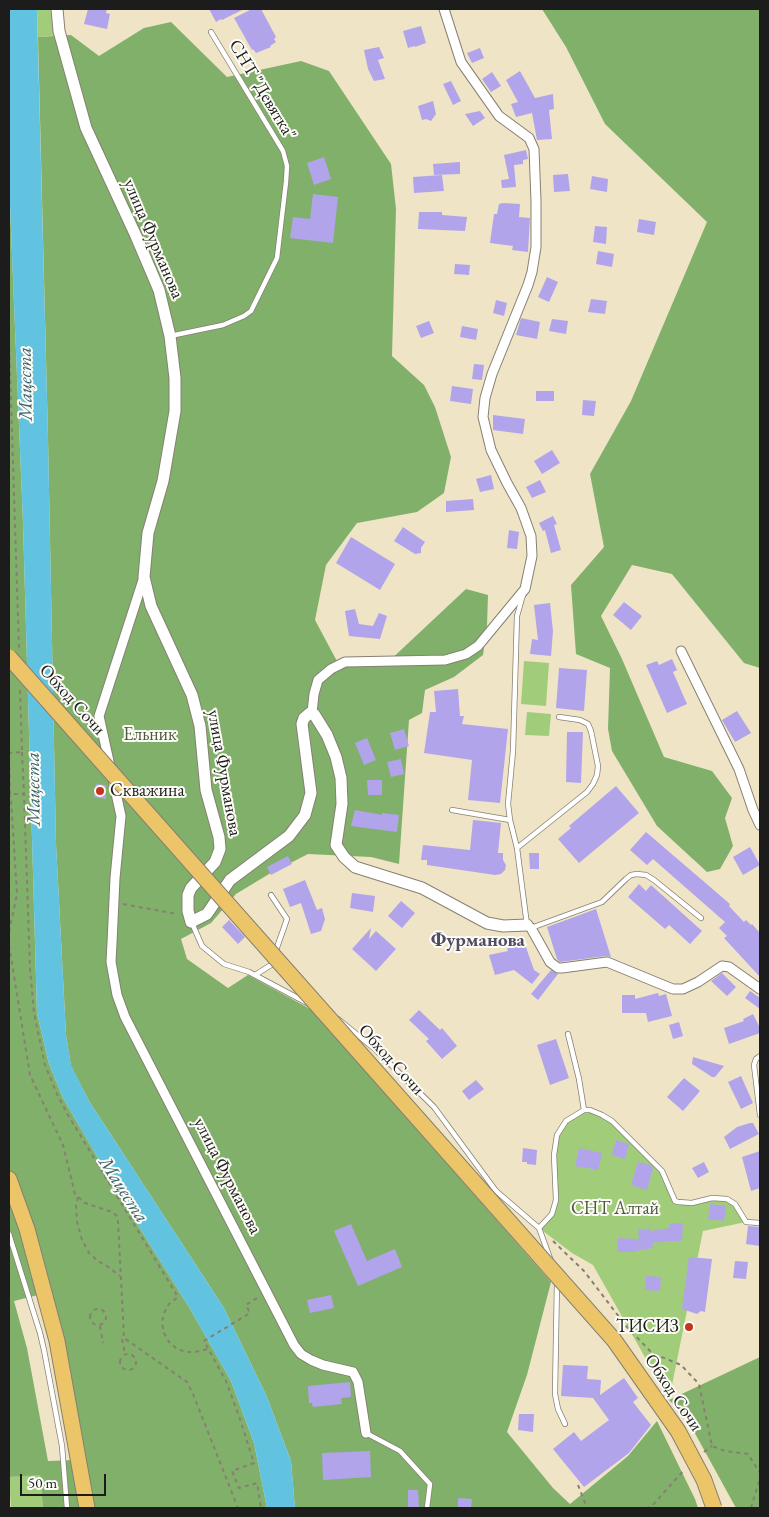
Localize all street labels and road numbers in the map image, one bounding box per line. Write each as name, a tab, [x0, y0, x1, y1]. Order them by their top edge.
street label: СНТ "Девятка"	[224, 36, 300, 144]
street label: улица Фурманова	[118, 176, 188, 302]
street label: Обход Сочи	[34, 660, 110, 740]
street label: улица Фурманова	[202, 708, 246, 838]
street label: Обход Сочи	[353, 1020, 429, 1100]
street label: улица Фурманова	[188, 1114, 266, 1238]
street label: Обход Сочи	[639, 1350, 707, 1436]

